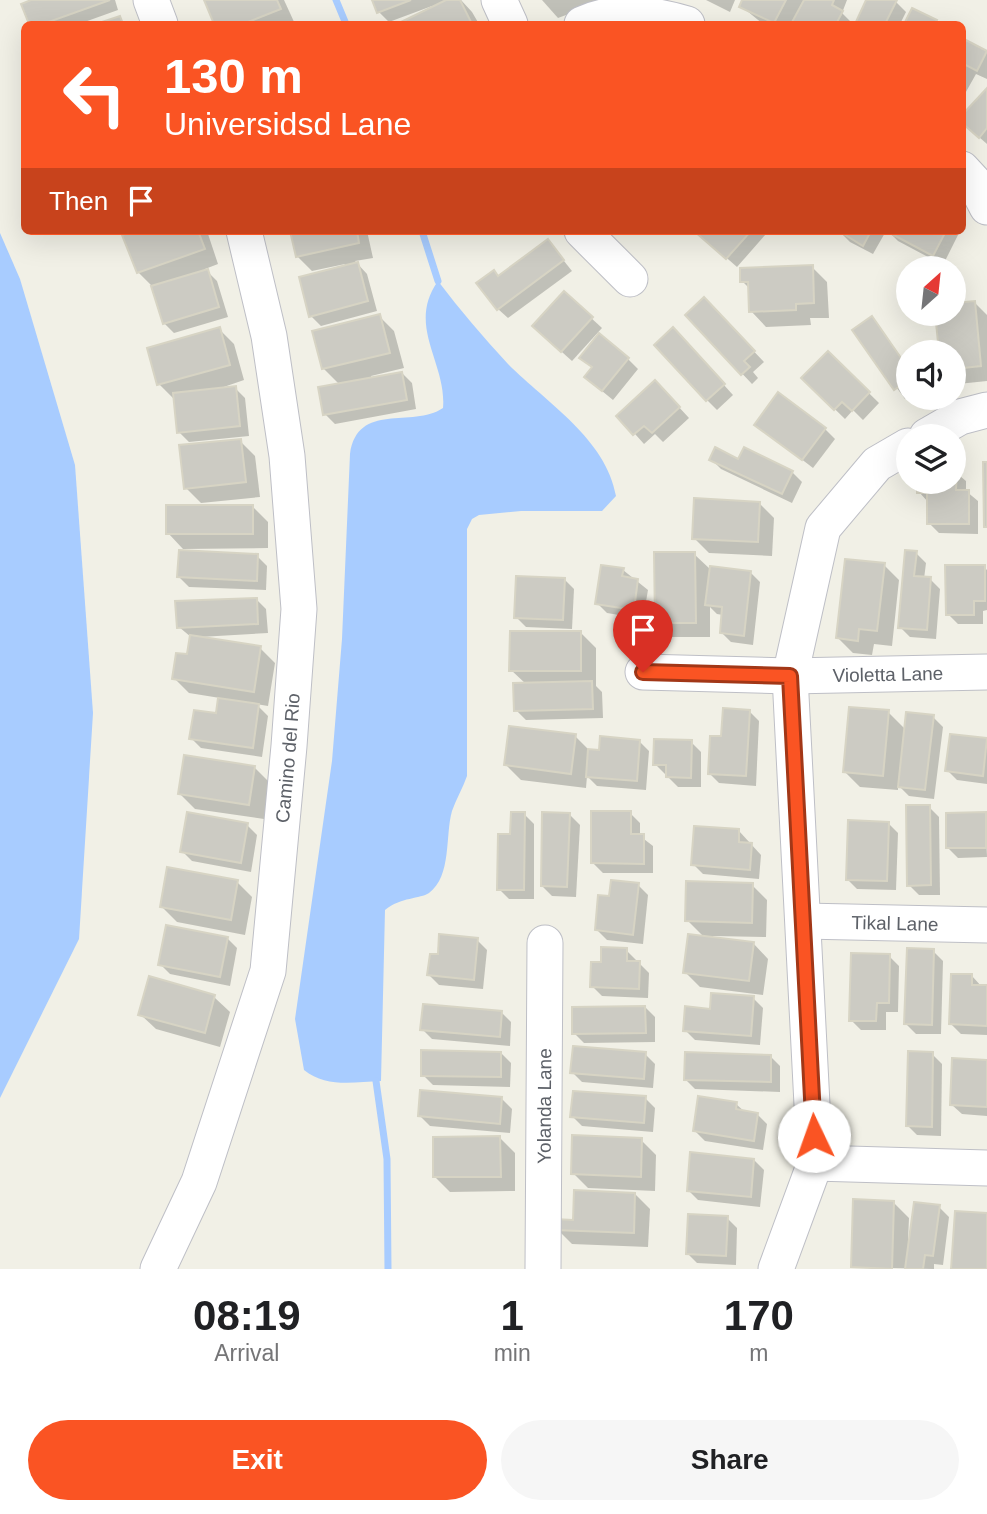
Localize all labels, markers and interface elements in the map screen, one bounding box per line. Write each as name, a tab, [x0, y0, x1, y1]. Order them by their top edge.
icon: left	[49, 49, 140, 140]
text: 130 m	[164, 49, 303, 103]
text: Universidsd Lane	[164, 106, 411, 142]
icon: arrive	[122, 182, 160, 220]
text: Then	[49, 186, 108, 216]
north arrow	[896, 256, 966, 326]
map controls	[896, 256, 966, 494]
button: sound	[896, 340, 966, 410]
button: layers	[896, 424, 966, 494]
pin	[613, 600, 673, 672]
icon: arrive	[624, 611, 662, 649]
street label: Violetta Lane	[832, 662, 943, 686]
street label: Camino del Rio	[271, 693, 303, 824]
street label: Tikal Lane	[851, 912, 939, 934]
street label: Yolanda Lane	[533, 1048, 555, 1164]
position arrow	[777, 1099, 851, 1173]
text: 08:19	[193, 1292, 301, 1339]
text: 1	[500, 1292, 524, 1339]
text: 170	[724, 1292, 794, 1339]
text: Arrival	[214, 1340, 279, 1366]
text: min	[494, 1340, 531, 1366]
text: m	[749, 1340, 768, 1366]
button: Exit	[28, 1420, 487, 1500]
button: Share	[501, 1420, 959, 1500]

